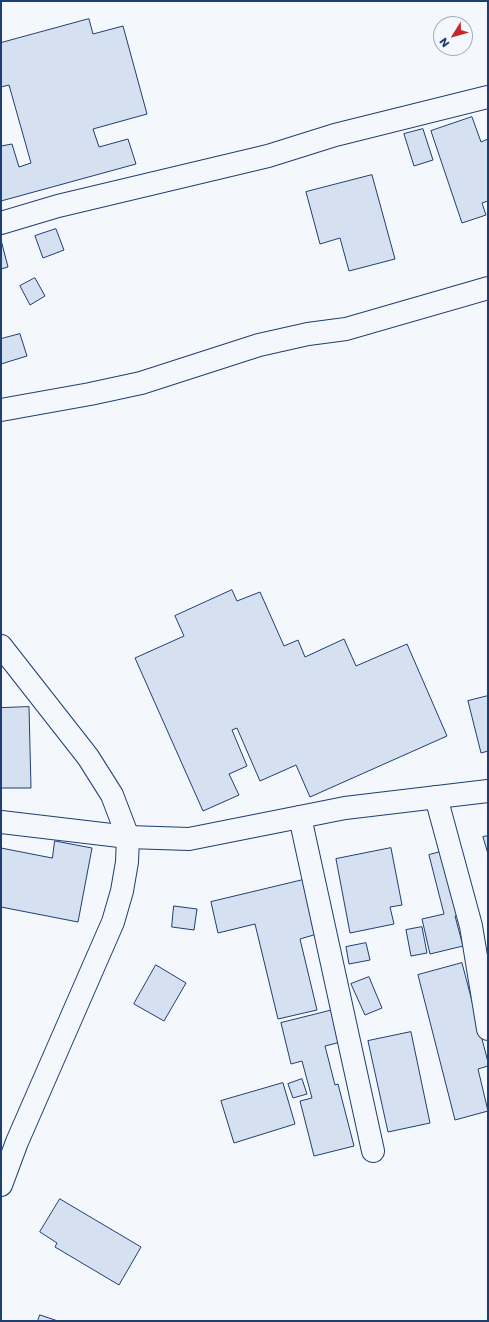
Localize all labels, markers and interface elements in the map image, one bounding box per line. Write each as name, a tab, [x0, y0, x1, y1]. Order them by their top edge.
north arrow	[433, 16, 473, 56]
text: N	[435, 34, 453, 51]

